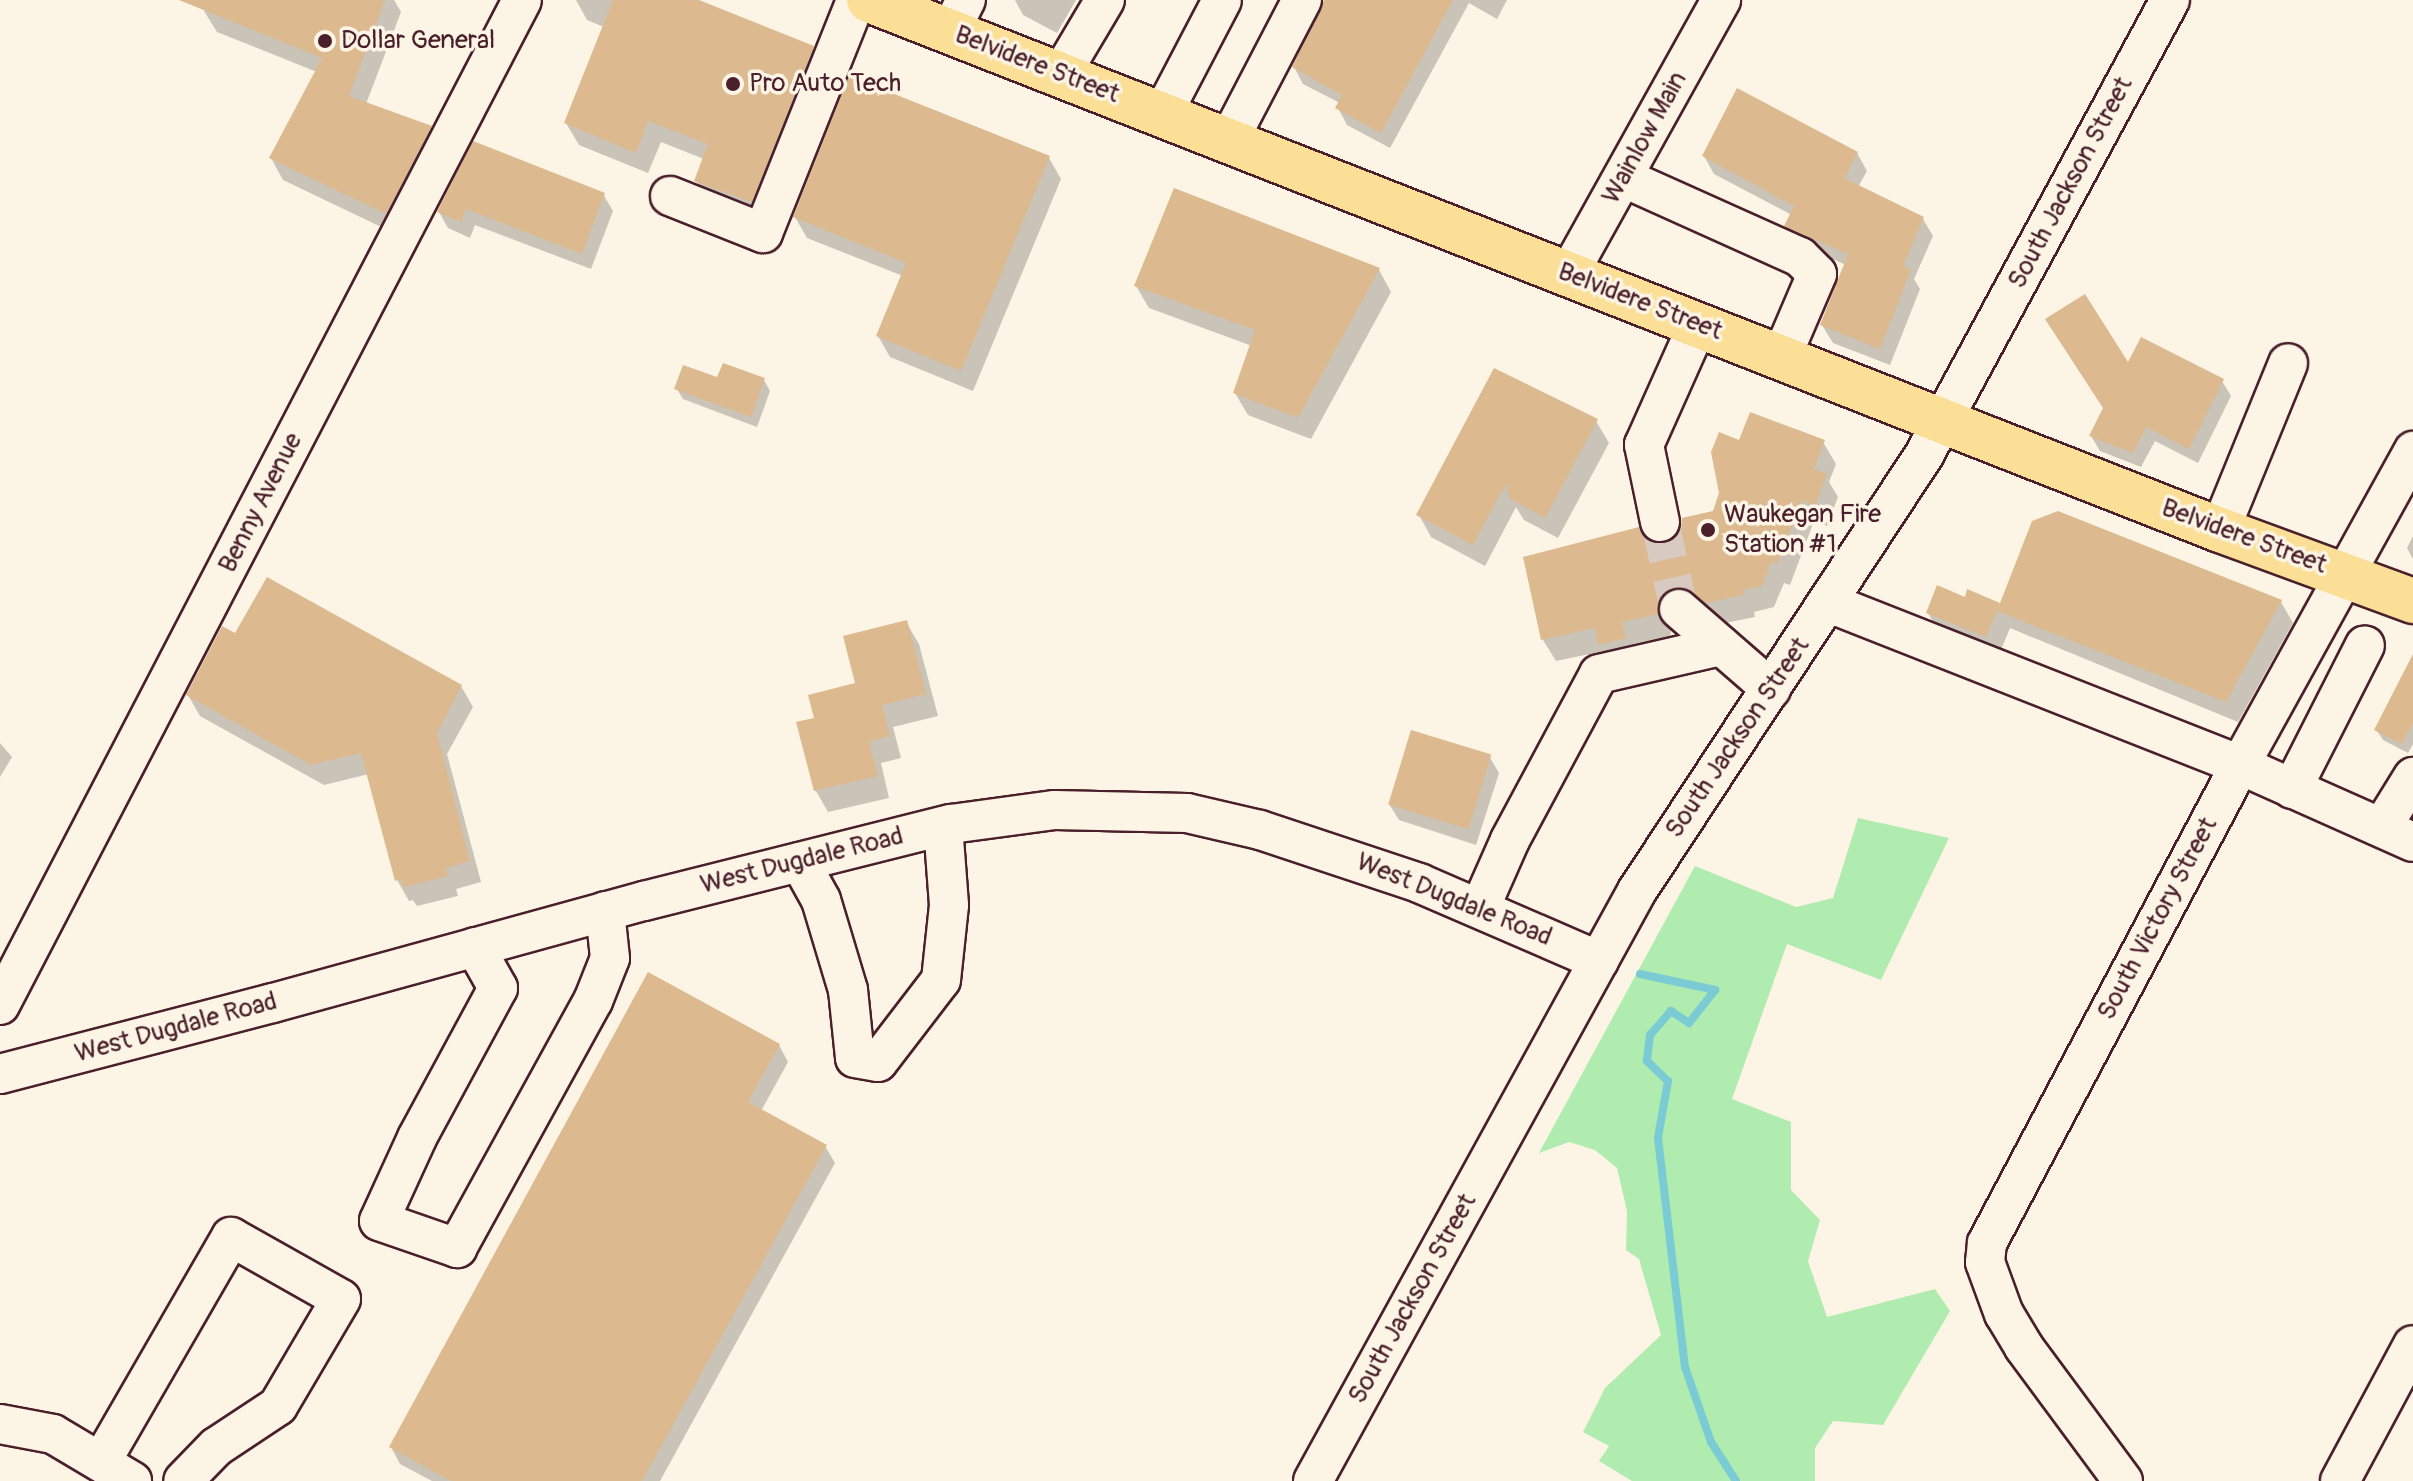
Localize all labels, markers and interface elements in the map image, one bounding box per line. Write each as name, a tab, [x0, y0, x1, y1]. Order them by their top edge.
street label: Belvidere Street	[950, 19, 1124, 111]
place label: Dollar General	[341, 25, 495, 57]
marker: Dollar General	[316, 32, 334, 50]
street label: Wainlow Main	[1596, 66, 1694, 210]
place label: Pro Auto Tech	[749, 68, 901, 100]
street label: South Jackson Street	[2002, 72, 2140, 294]
marker: Pro Auto Tech	[724, 75, 742, 93]
street label: Belvidere Street	[1553, 256, 1727, 348]
street label: Benny Avenue	[212, 428, 310, 578]
street label: Belvidere Street	[2157, 493, 2331, 581]
place label: Waukegan Fire Station #1	[1724, 499, 1881, 560]
marker: Waukegan Fire Station #1	[1699, 521, 1717, 539]
street label: South Jackson Street	[1659, 632, 1817, 844]
street label: South Victory Street	[2091, 812, 2225, 1026]
street label: West Dugdale Road	[697, 821, 907, 901]
street label: West Dugdale Road	[1352, 847, 1556, 953]
street label: West Dugdale Road	[71, 986, 281, 1070]
street label: South Jackson Street	[1342, 1189, 1484, 1409]

